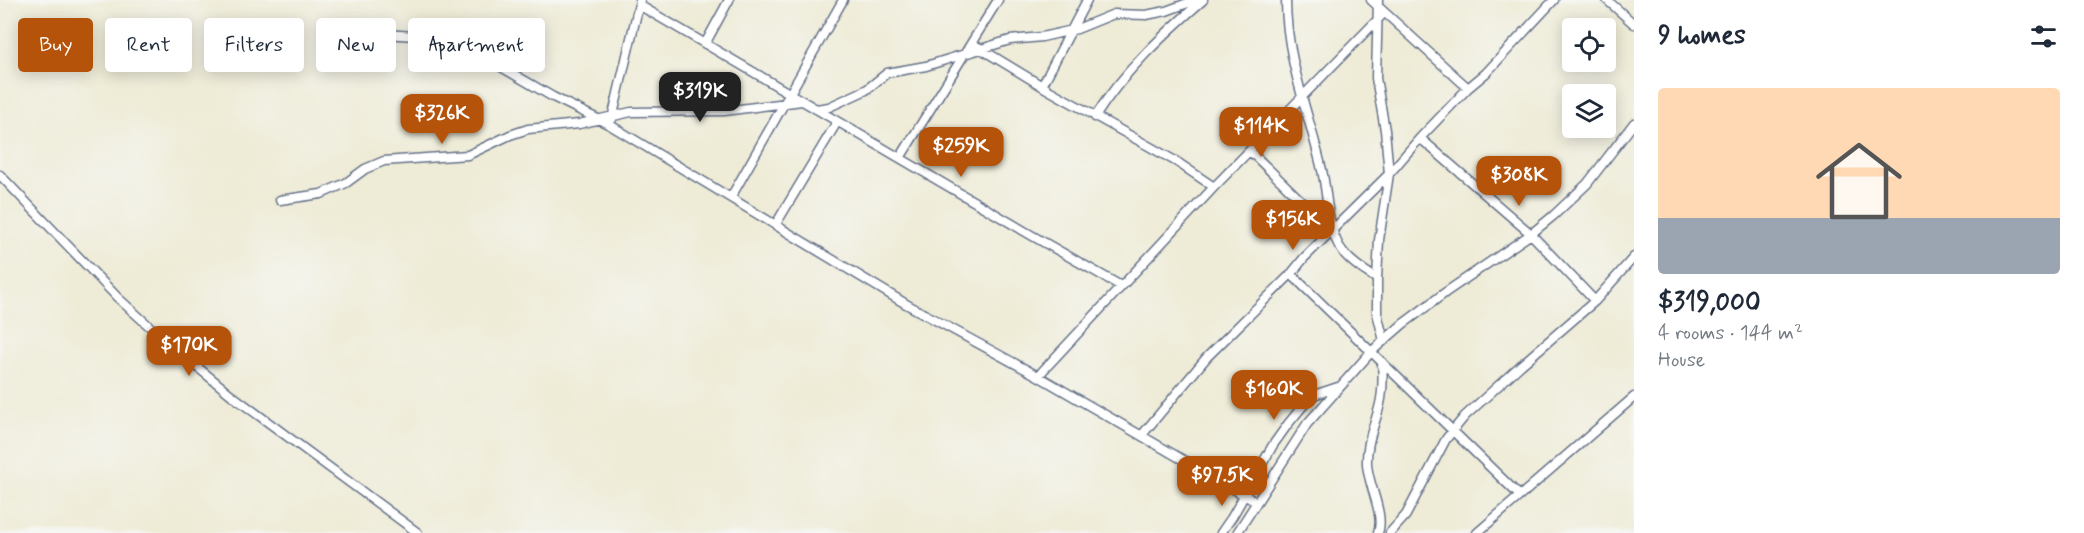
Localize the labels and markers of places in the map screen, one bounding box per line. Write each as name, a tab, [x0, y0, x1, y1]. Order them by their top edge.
pin: $319K	[658, 72, 742, 123]
pin: $326K	[400, 94, 484, 145]
pin: $114K	[1219, 107, 1303, 158]
pin: $259K	[919, 127, 1003, 178]
pin: $308K	[1477, 156, 1561, 207]
pin: $156K	[1251, 200, 1335, 251]
pin: $170K	[147, 326, 231, 377]
pin: $160K	[1232, 370, 1316, 421]
pin: $97.5K	[1173, 456, 1271, 507]

